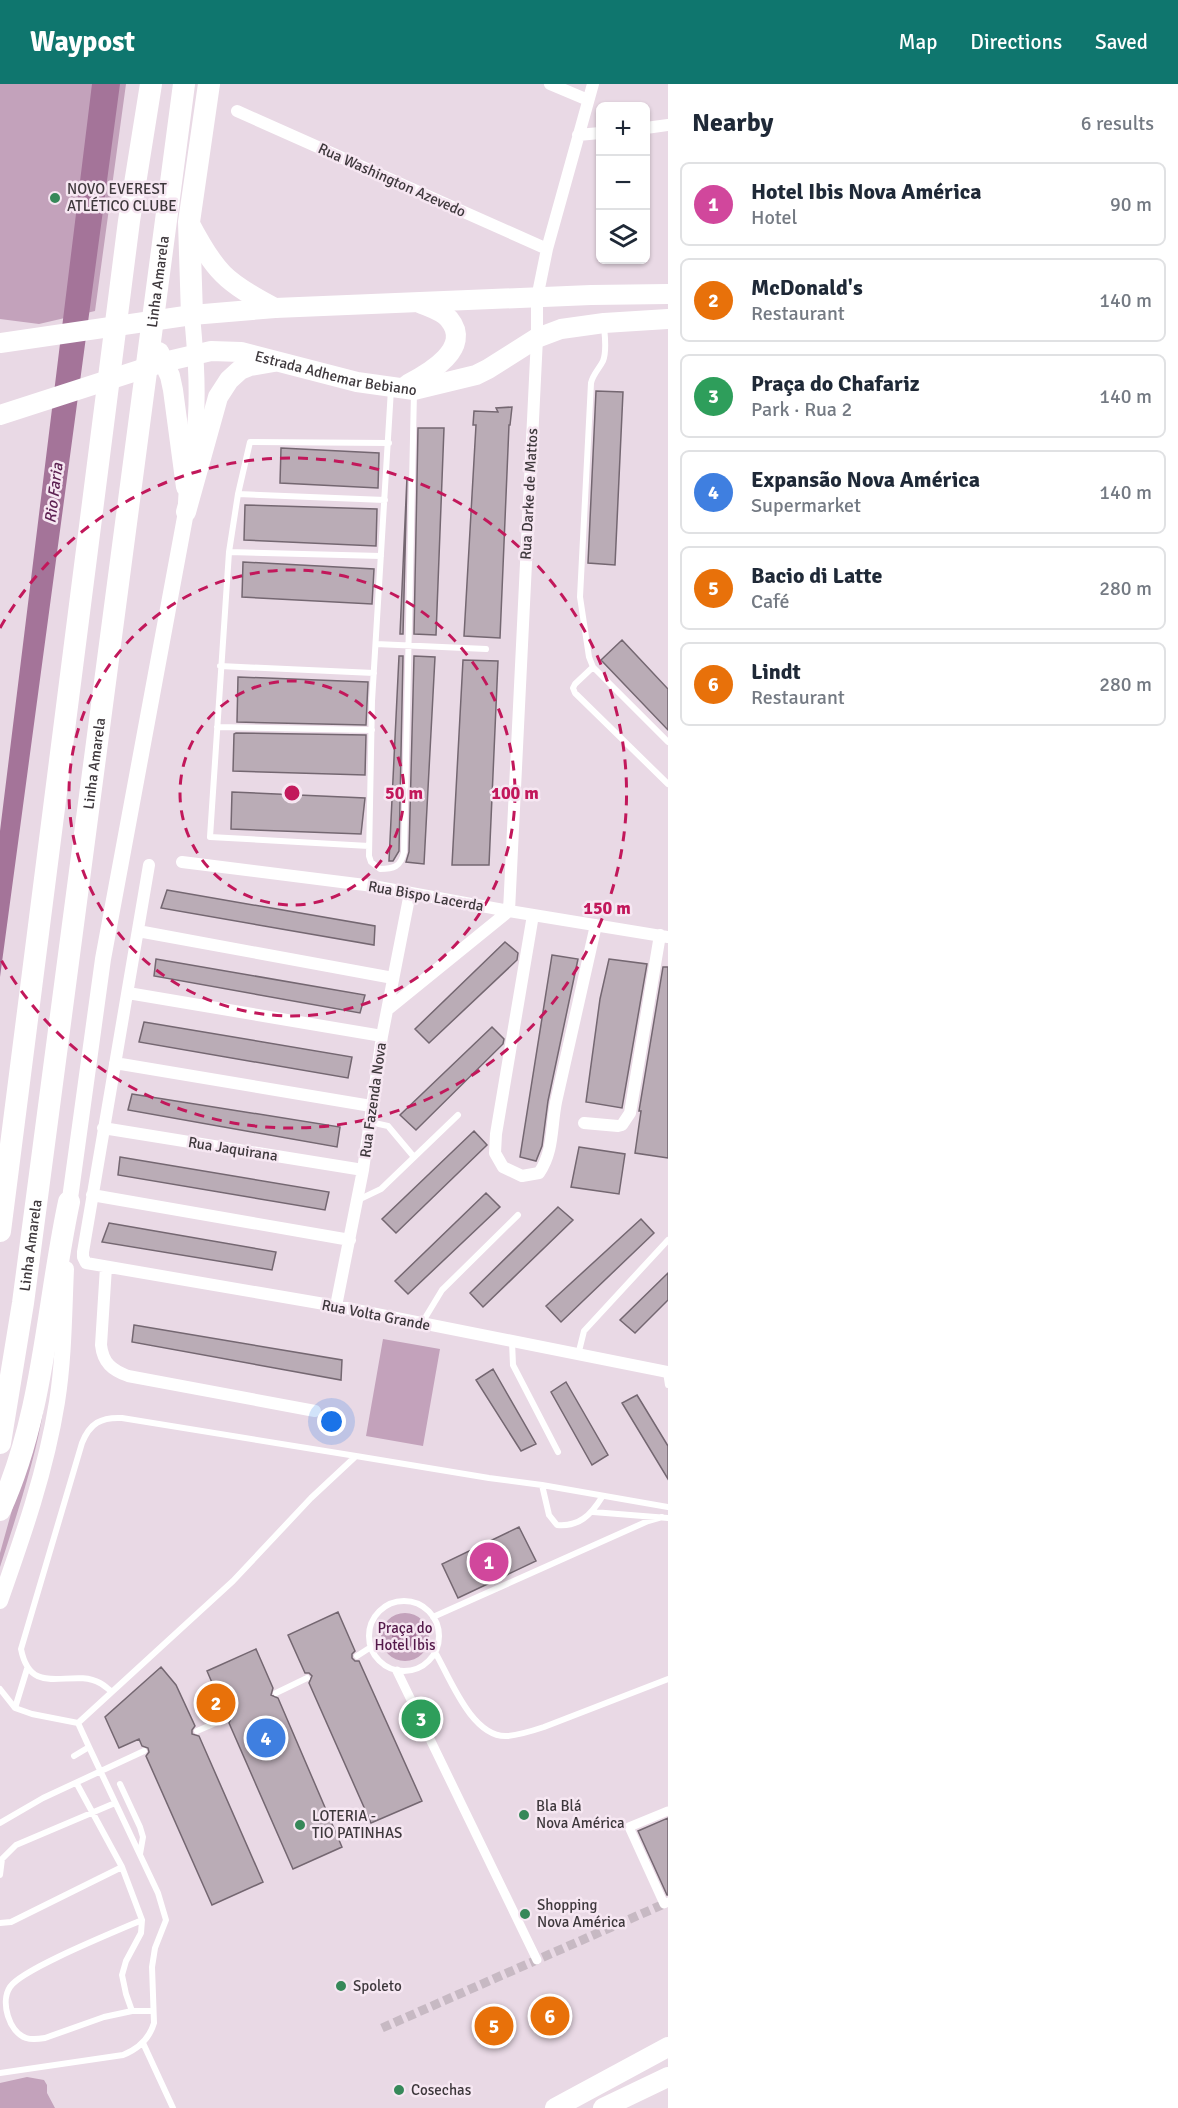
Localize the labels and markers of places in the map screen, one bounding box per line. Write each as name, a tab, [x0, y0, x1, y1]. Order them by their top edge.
place label: NOVO EVEREST ATLÉTICO CLUBE	[67, 180, 177, 215]
marker: NOVO EVEREST ATLÉTICO CLUBE	[48, 191, 62, 205]
centre of rings	[282, 783, 302, 803]
pin: 1	[470, 1540, 508, 1584]
pin: 2	[196, 1680, 236, 1726]
pin: 3	[402, 1696, 440, 1742]
pin: 4	[246, 1716, 286, 1760]
place label: Bla Blá Nova América	[536, 1797, 625, 1832]
place label: LOTERIA - TIO PATINHAS	[312, 1807, 402, 1842]
marker: Bla Blá Nova América	[517, 1808, 531, 1822]
marker: LOTERIA - TIO PATINHAS	[293, 1818, 307, 1832]
place label: Shopping Nova América	[537, 1896, 626, 1931]
marker: Shopping Nova América	[518, 1907, 532, 1921]
place label: Spoleto	[353, 1977, 402, 1995]
marker: Spoleto	[334, 1979, 348, 1993]
pin: 6	[530, 1994, 570, 2038]
pin: 5	[474, 2004, 514, 2048]
place label: Cosechas	[411, 2081, 472, 2099]
marker: Cosechas	[392, 2083, 406, 2097]

